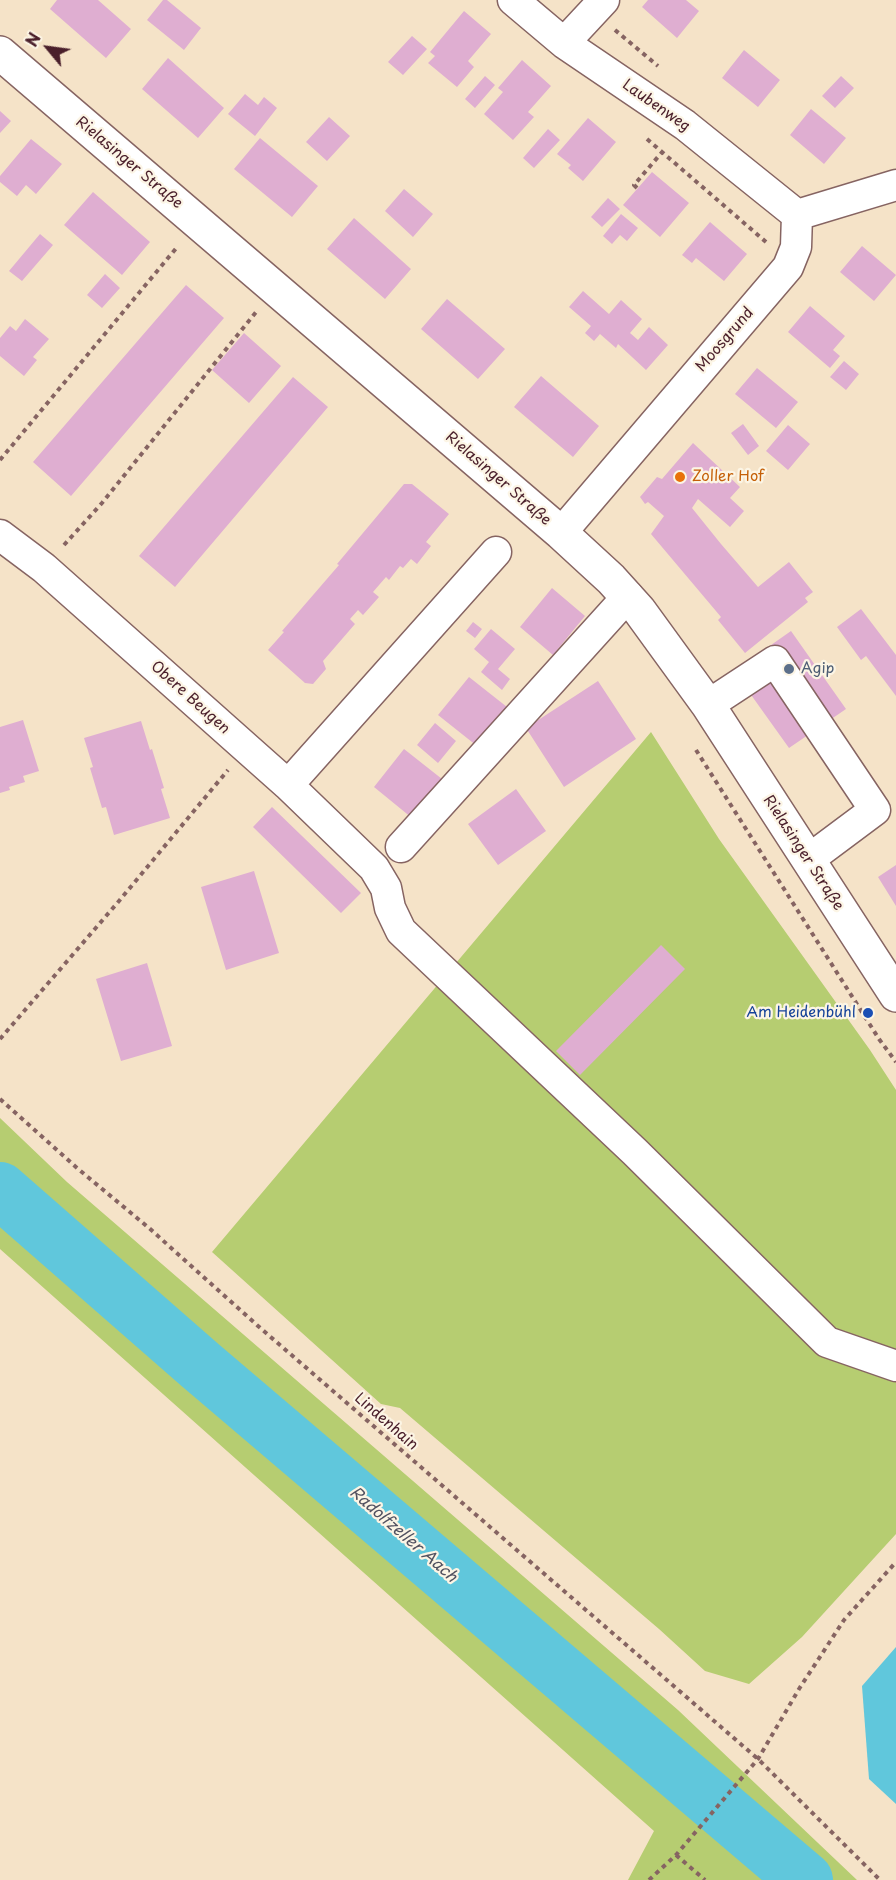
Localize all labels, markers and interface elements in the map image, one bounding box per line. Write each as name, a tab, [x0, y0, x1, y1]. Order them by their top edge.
north arrow	[18, 18, 78, 78]
text: N	[19, 28, 46, 51]
street label: Laubenweg	[619, 76, 693, 136]
street label: Rielasinger Straße	[72, 113, 186, 213]
street label: Moosgrund	[692, 304, 758, 376]
street label: Rielasinger Straße	[442, 428, 554, 530]
place label: Zoller Hof	[692, 468, 764, 486]
marker: Zoller Hof	[673, 470, 687, 484]
street label: Obere Beugen	[147, 658, 233, 738]
place label: Agip	[801, 660, 834, 678]
marker: Agip	[782, 662, 796, 676]
street label: Rielasinger Straße	[759, 792, 847, 914]
place label: Am Heidenbühl	[747, 1004, 856, 1022]
marker: Am Heidenbühl	[861, 1006, 875, 1020]
street label: Lindenhain	[351, 1390, 421, 1454]
water label: Radolfzeller Aach	[346, 1483, 460, 1587]

